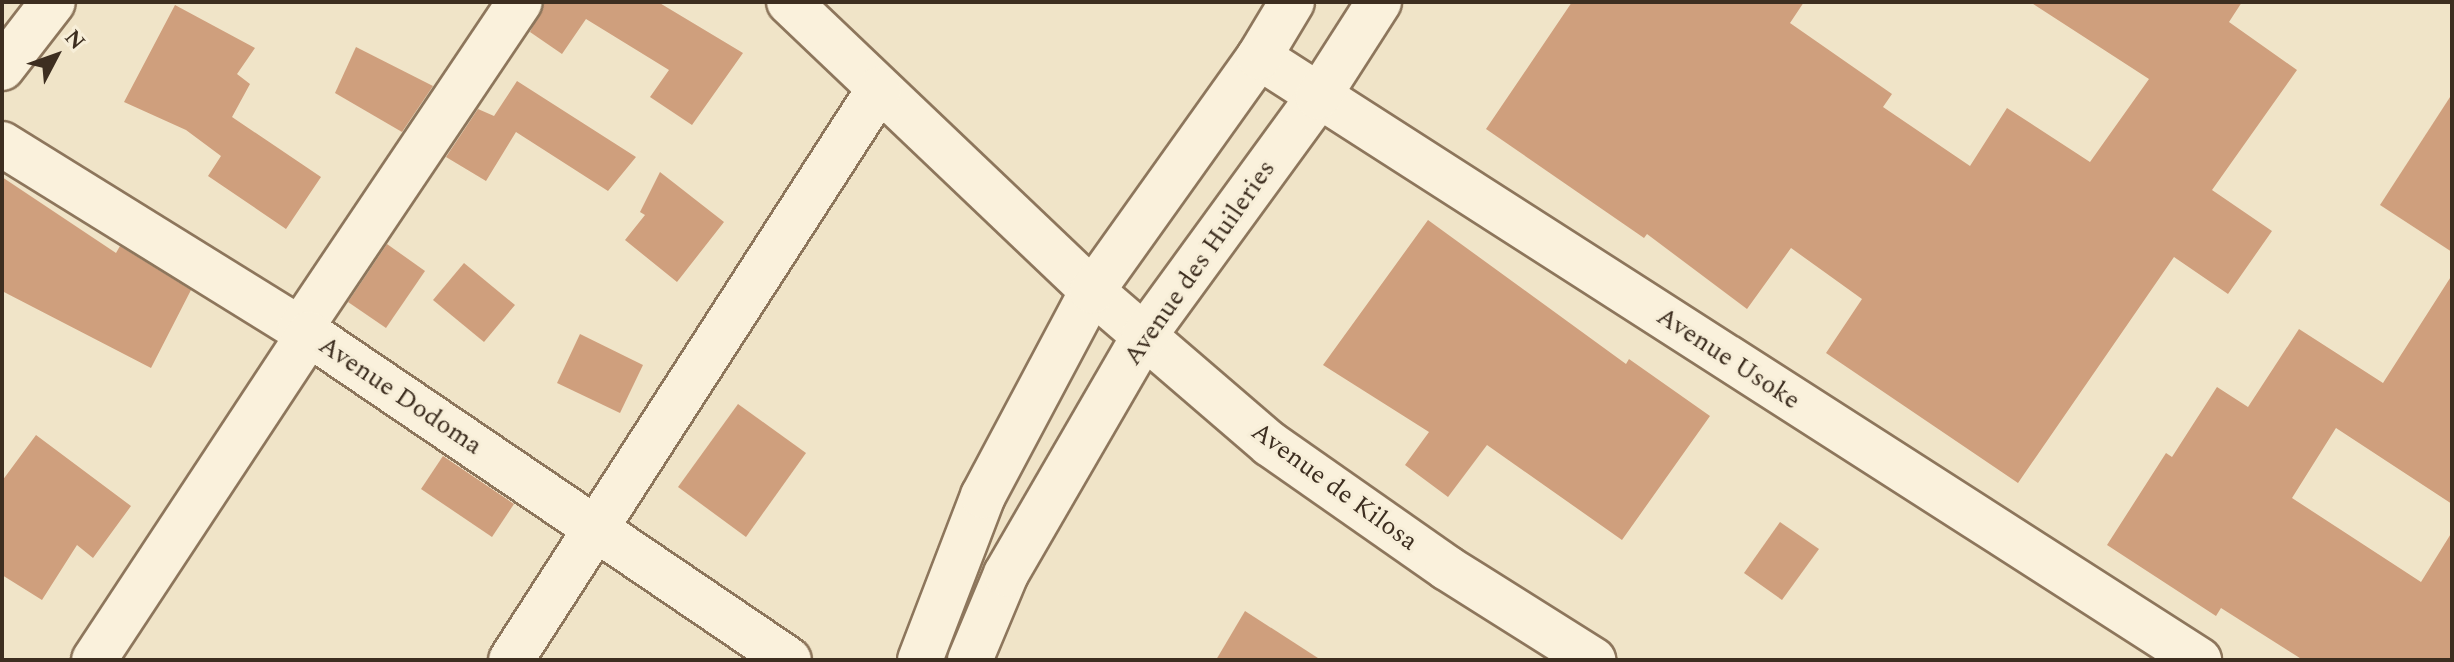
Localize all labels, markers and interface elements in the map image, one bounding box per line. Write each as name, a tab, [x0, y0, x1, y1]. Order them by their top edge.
north arrow	[16, 16, 96, 96]
text: N	[56, 22, 93, 58]
street label: Avenue des Huileries	[1117, 154, 1283, 372]
street label: Avenue Usoke	[1650, 301, 1806, 417]
street label: Avenue Dodoma	[312, 330, 488, 462]
street label: Avenue de Kilosa	[1245, 416, 1423, 558]

